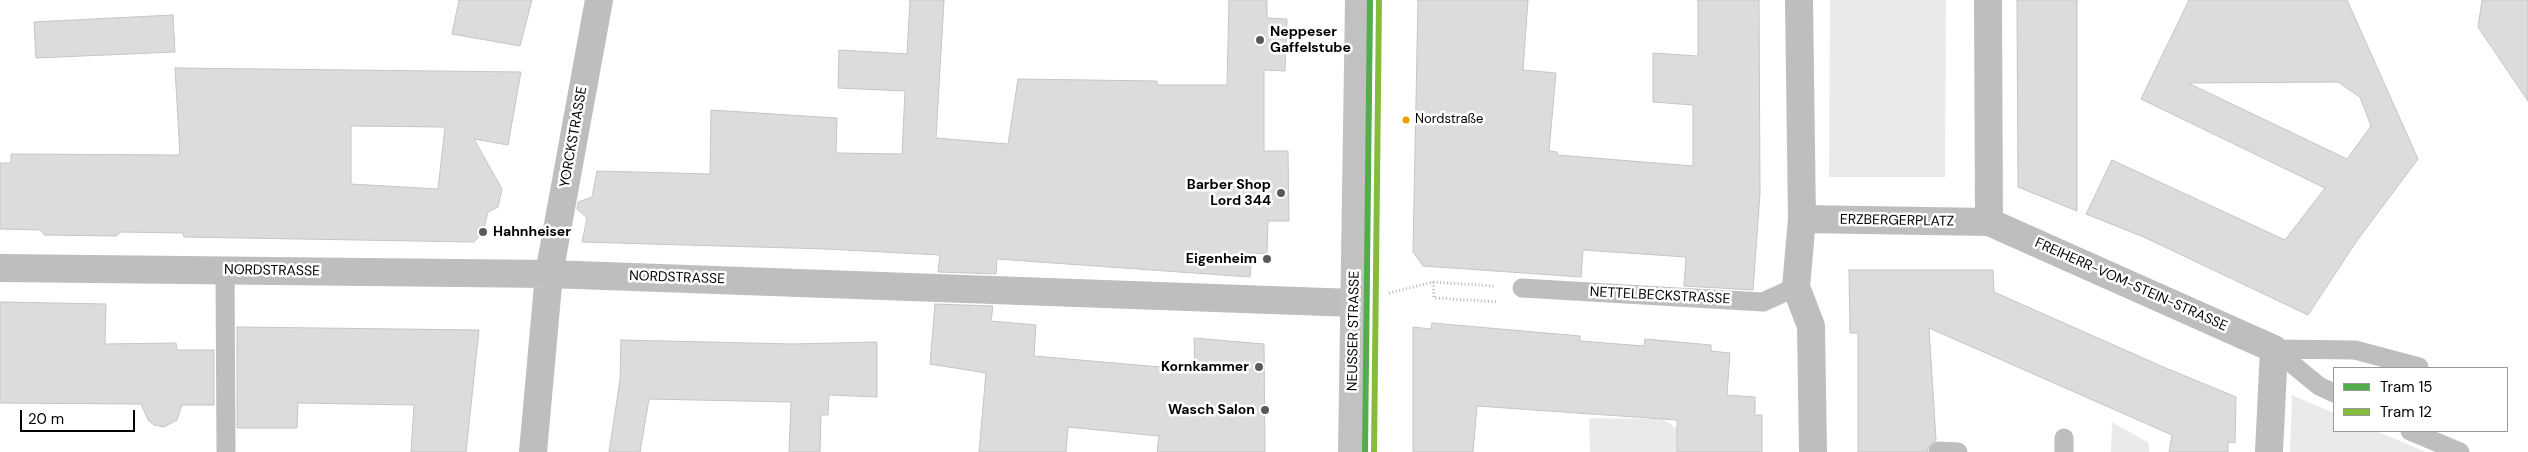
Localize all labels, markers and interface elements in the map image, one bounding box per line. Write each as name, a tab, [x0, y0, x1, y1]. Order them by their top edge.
place label: Neppeser Gaffelstube	[1270, 24, 1351, 56]
marker: Neppeser Gaffelstube	[1254, 34, 1266, 46]
street label: YORCKSTRASSE	[557, 85, 591, 189]
place label: Nordstraße	[1415, 112, 1483, 128]
marker: Nordstraße	[1401, 115, 1411, 125]
place label: Barber Shop Lord 344	[1187, 177, 1271, 210]
marker: Barber Shop Lord 344	[1275, 187, 1287, 199]
street label: ERZBERGERPLATZ	[1840, 212, 1954, 230]
place label: Hahnheiser	[493, 224, 571, 240]
marker: Hahnheiser	[477, 226, 489, 238]
street label: FREIHERR-VOM-STEIN-STRASSE	[2032, 235, 2230, 335]
place label: Eigenheim	[1186, 251, 1257, 267]
marker: Eigenheim	[1261, 253, 1273, 265]
street label: NORDSTRASSE	[224, 262, 320, 280]
street label: NORDSTRASSE	[629, 268, 725, 288]
street label: NEUSSER STRASSE	[1345, 271, 1363, 391]
street label: NETTELBECKSTRASSE	[1589, 284, 1731, 308]
place label: Kornkammer	[1161, 359, 1249, 375]
marker: Kornkammer	[1253, 361, 1265, 373]
legend	[2333, 367, 2508, 432]
text: Tram 15	[2380, 377, 2432, 397]
scale bar	[22, 400, 138, 432]
place label: Wasch Salon	[1168, 402, 1255, 418]
text: Tram 12	[2380, 402, 2432, 422]
marker: Wasch Salon	[1259, 404, 1271, 416]
text: 20 m	[28, 409, 64, 429]

